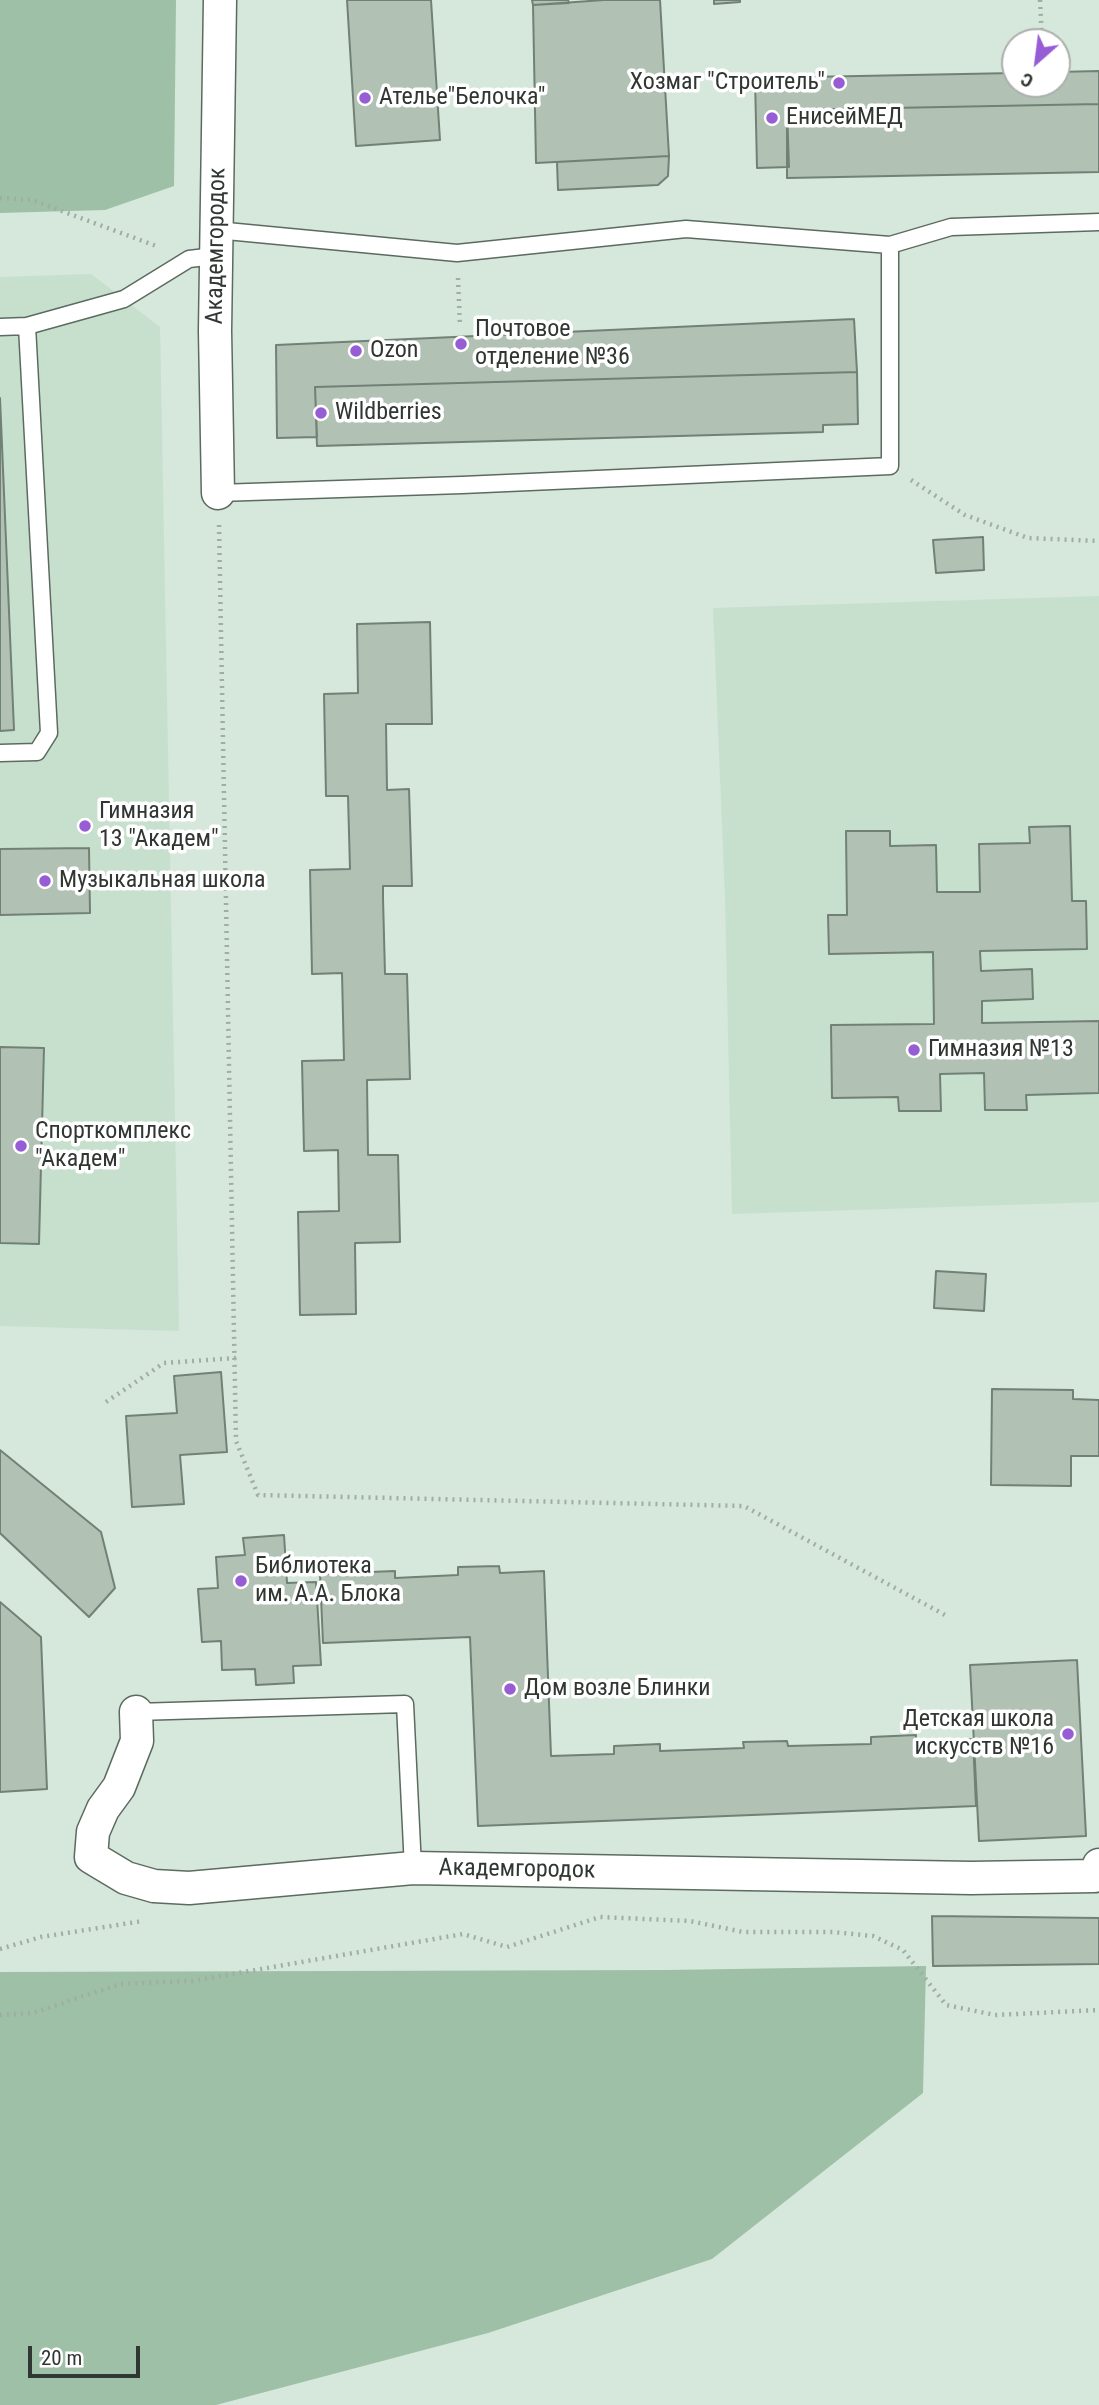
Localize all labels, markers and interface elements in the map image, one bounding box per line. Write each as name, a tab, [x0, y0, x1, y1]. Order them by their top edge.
north arrow	[1001, 28, 1071, 98]
text: С	[1017, 68, 1037, 93]
place label: Хозмаг "Строитель"	[630, 69, 825, 97]
marker: Хозмаг "Строитель"	[831, 75, 847, 91]
place label: Ателье"Белочка"	[379, 84, 545, 112]
marker: Ателье"Белочка"	[357, 90, 373, 106]
place label: ЕнисейМЕД	[786, 104, 903, 132]
marker: ЕнисейМЕД	[764, 110, 780, 126]
street label: Академгородок	[201, 167, 233, 325]
place label: Почтовое отделение №36	[475, 316, 630, 372]
marker: Почтовое отделение №36	[453, 336, 469, 352]
place label: Ozon	[370, 337, 418, 365]
marker: Ozon	[348, 343, 364, 359]
place label: Wildberries	[335, 399, 442, 427]
marker: Wildberries	[313, 405, 329, 421]
place label: Гимназия 13 "Академ"	[99, 798, 219, 854]
marker: Гимназия 13 "Академ"	[77, 818, 93, 834]
place label: Музыкальная школа	[59, 867, 266, 895]
marker: Музыкальная школа	[37, 873, 53, 889]
place label: Гимназия №13	[928, 1036, 1074, 1064]
marker: Гимназия №13	[906, 1042, 922, 1058]
place label: Спорткомплекс "Академ"	[35, 1118, 191, 1174]
marker: Спорткомплекс "Академ"	[13, 1138, 29, 1154]
place label: Библиотека им. А.А. Блока	[255, 1553, 401, 1609]
marker: Библиотека им. А.А. Блока	[233, 1573, 249, 1589]
place label: Дом возле Блинки	[524, 1675, 710, 1703]
marker: Дом возле Блинки	[502, 1681, 518, 1697]
place label: Детская школа искусств №16	[903, 1706, 1054, 1762]
marker: Детская школа искусств №16	[1060, 1726, 1076, 1742]
street label: Академгородок	[438, 1854, 596, 1886]
scale bar	[32, 2332, 144, 2376]
text: 20 m	[41, 2346, 82, 2370]

